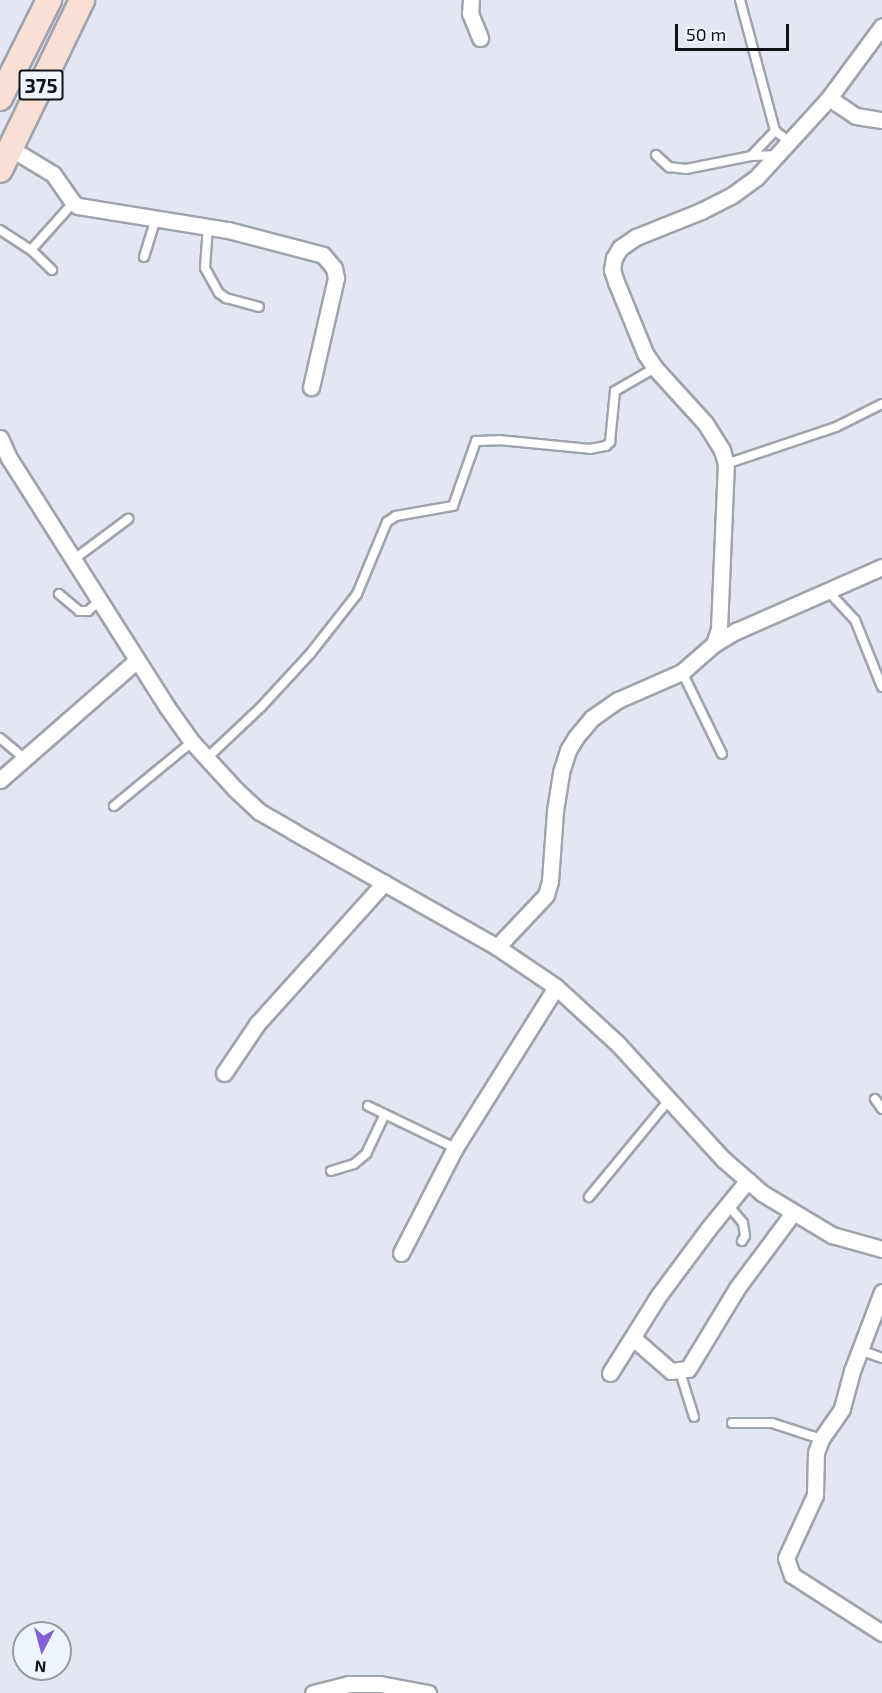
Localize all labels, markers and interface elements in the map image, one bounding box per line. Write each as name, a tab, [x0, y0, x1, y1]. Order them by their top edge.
scale bar	[678, 12, 792, 50]
text: 50 m	[686, 23, 726, 45]
road number: 375	[18, 68, 63, 102]
north arrow	[12, 1621, 72, 1681]
text: N	[34, 1657, 47, 1677]

